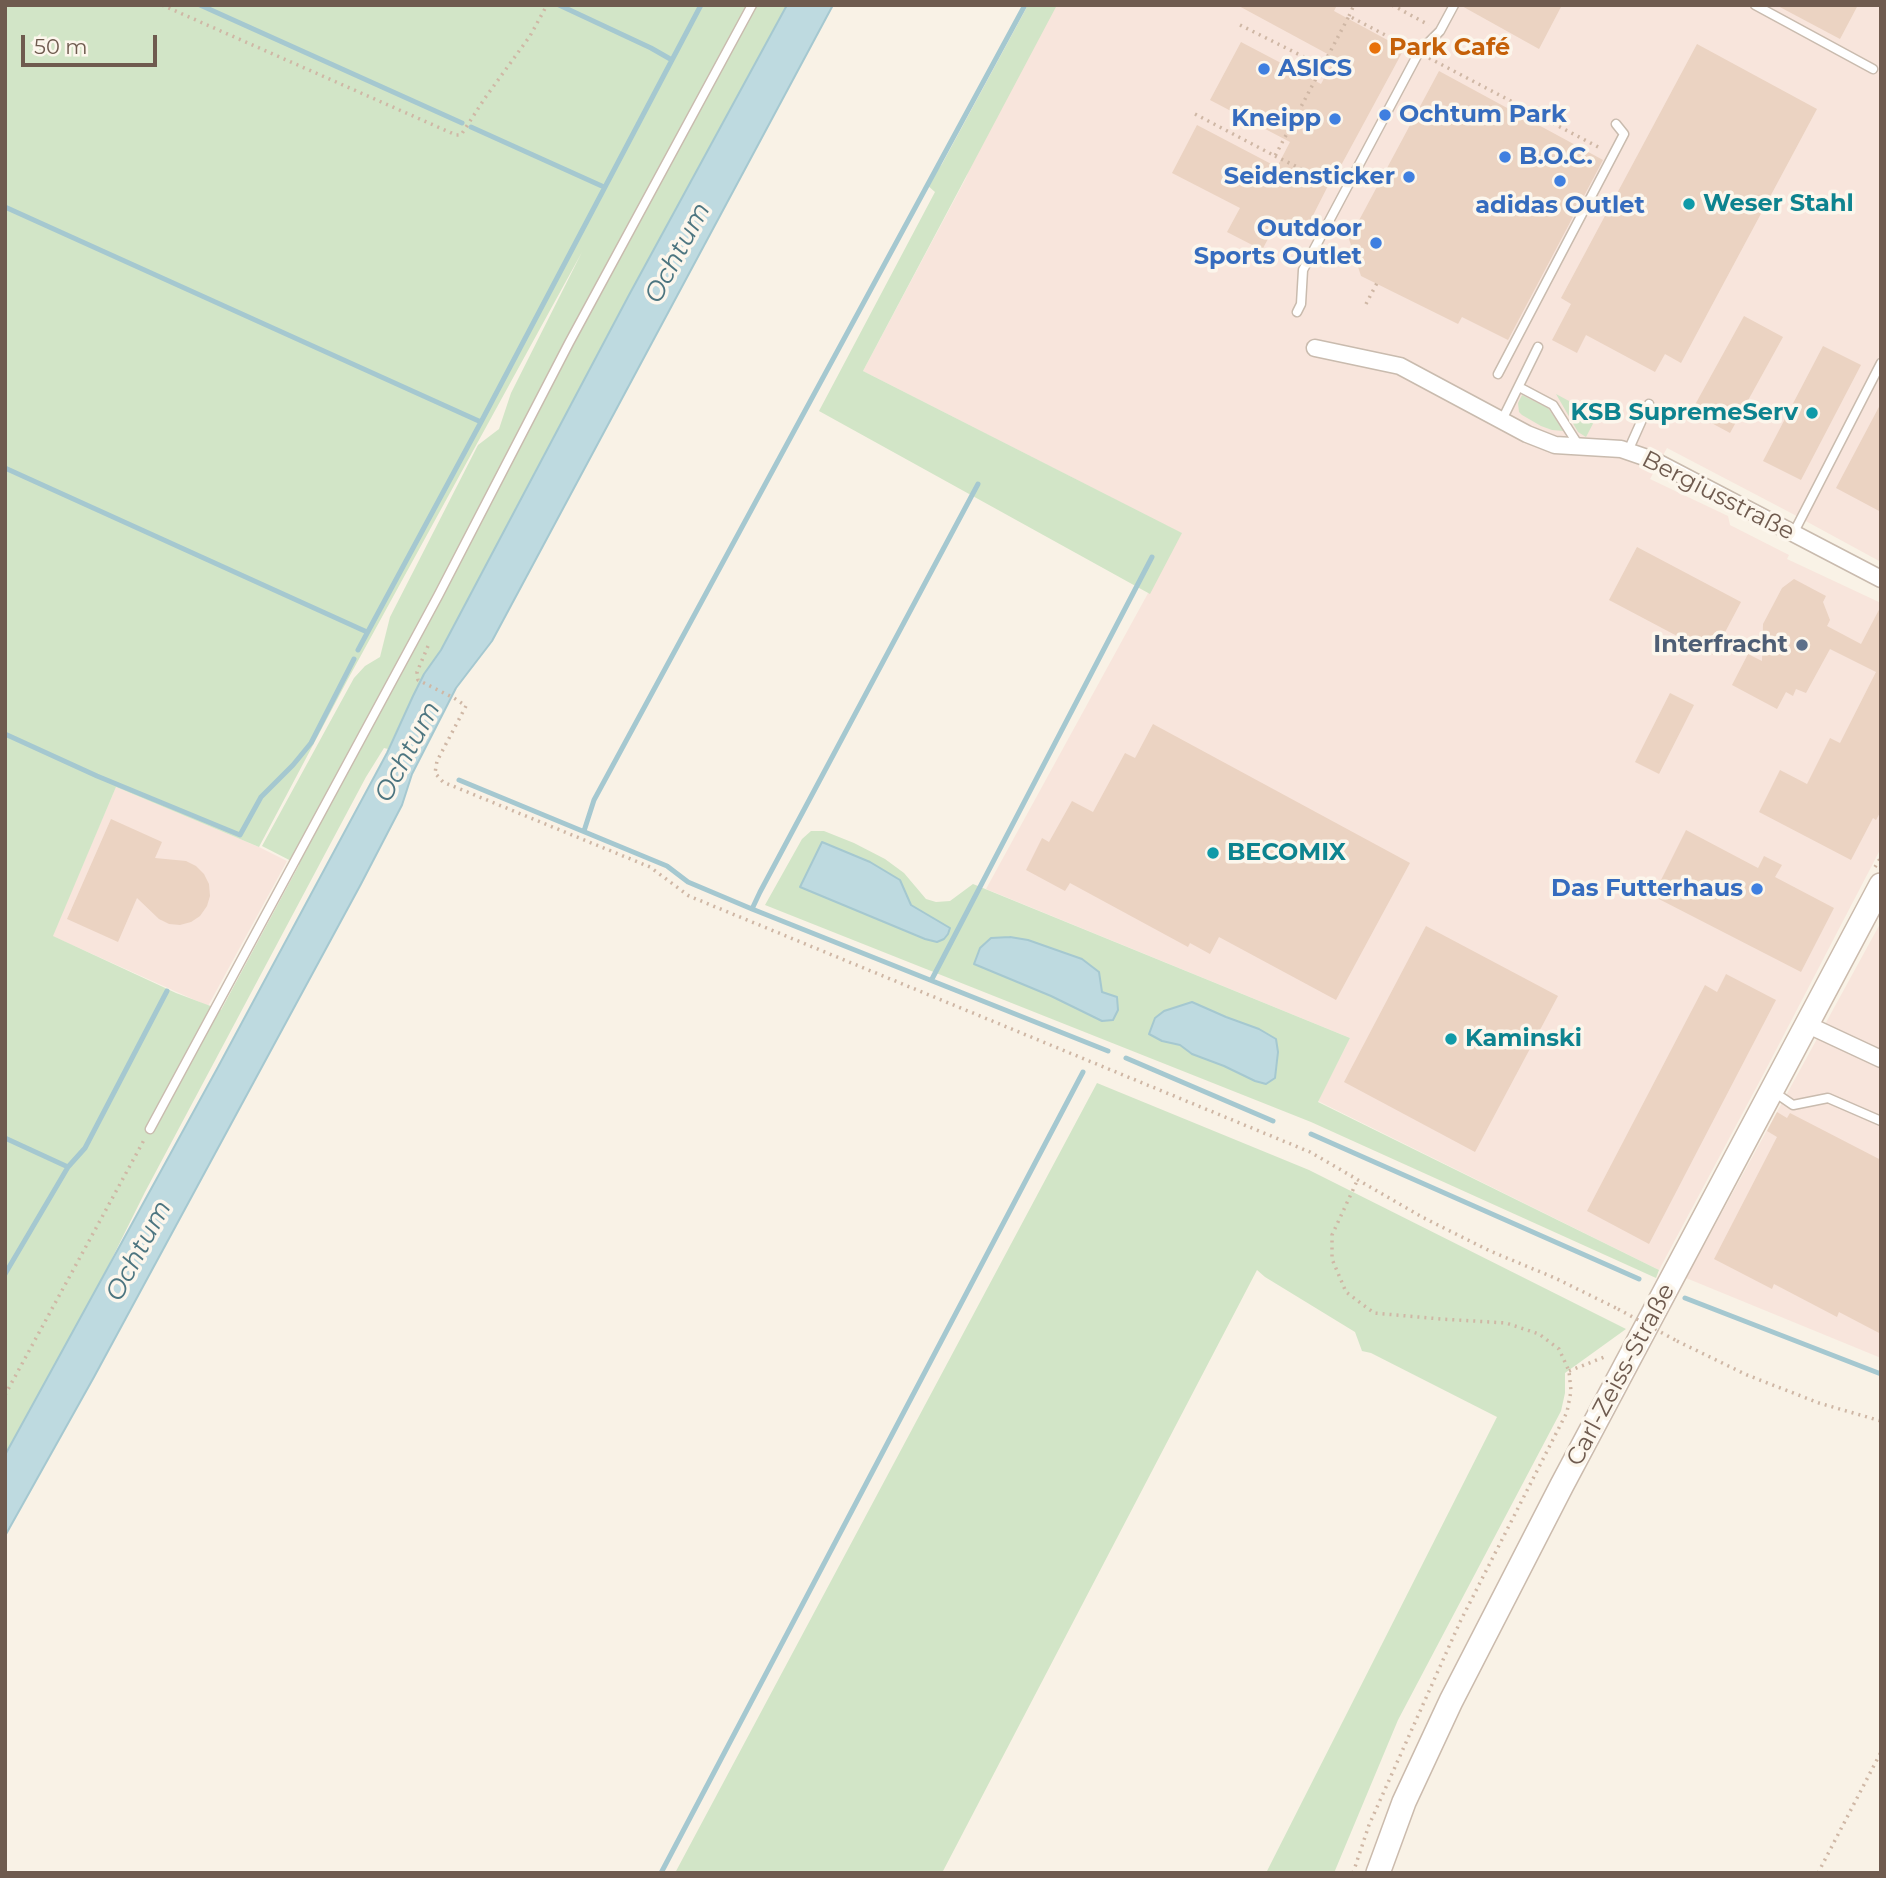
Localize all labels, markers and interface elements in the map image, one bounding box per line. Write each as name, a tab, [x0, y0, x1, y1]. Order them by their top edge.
scale bar	[24, 21, 161, 65]
text: 50 m	[34, 34, 88, 59]
place label: Park Café	[1389, 34, 1510, 62]
marker: Park Café	[1367, 40, 1383, 56]
place label: ASICS	[1278, 55, 1352, 83]
marker: ASICS	[1256, 61, 1272, 77]
place label: Ochtum Park	[1399, 101, 1567, 129]
place label: Kneipp	[1231, 105, 1321, 133]
marker: Ochtum Park	[1377, 107, 1393, 123]
marker: Kneipp	[1327, 111, 1343, 127]
place label: B.O.C.	[1519, 143, 1593, 171]
marker: B.O.C.	[1497, 149, 1513, 165]
place label: Seidensticker	[1224, 163, 1395, 191]
marker: Seidensticker	[1401, 169, 1417, 185]
marker: adidas Outlet	[1552, 173, 1568, 189]
place label: Weser Stahl	[1703, 190, 1854, 218]
place label: adidas Outlet	[1475, 192, 1645, 220]
marker: Weser Stahl	[1681, 196, 1697, 212]
water label: Ochtum	[639, 197, 717, 309]
place label: Outdoor Sports Outlet	[1194, 215, 1362, 271]
marker: Outdoor Sports Outlet	[1368, 235, 1384, 251]
place label: KSB SupremeServ	[1571, 399, 1798, 427]
marker: KSB SupremeServ	[1804, 405, 1820, 421]
street label: Bergiusstraße	[1637, 445, 1799, 547]
place label: Interfracht	[1653, 631, 1788, 659]
marker: Interfracht	[1794, 637, 1810, 653]
water label: Ochtum	[369, 696, 447, 808]
place label: BECOMIX	[1227, 839, 1346, 867]
marker: BECOMIX	[1205, 845, 1221, 861]
place label: Das Futterhaus	[1551, 875, 1743, 903]
marker: Das Futterhaus	[1749, 881, 1765, 897]
place label: Kaminski	[1465, 1025, 1582, 1053]
marker: Kaminski	[1443, 1031, 1459, 1047]
water label: Ochtum	[100, 1195, 178, 1307]
street label: Carl-Zeiss-Straße	[1561, 1279, 1681, 1471]

